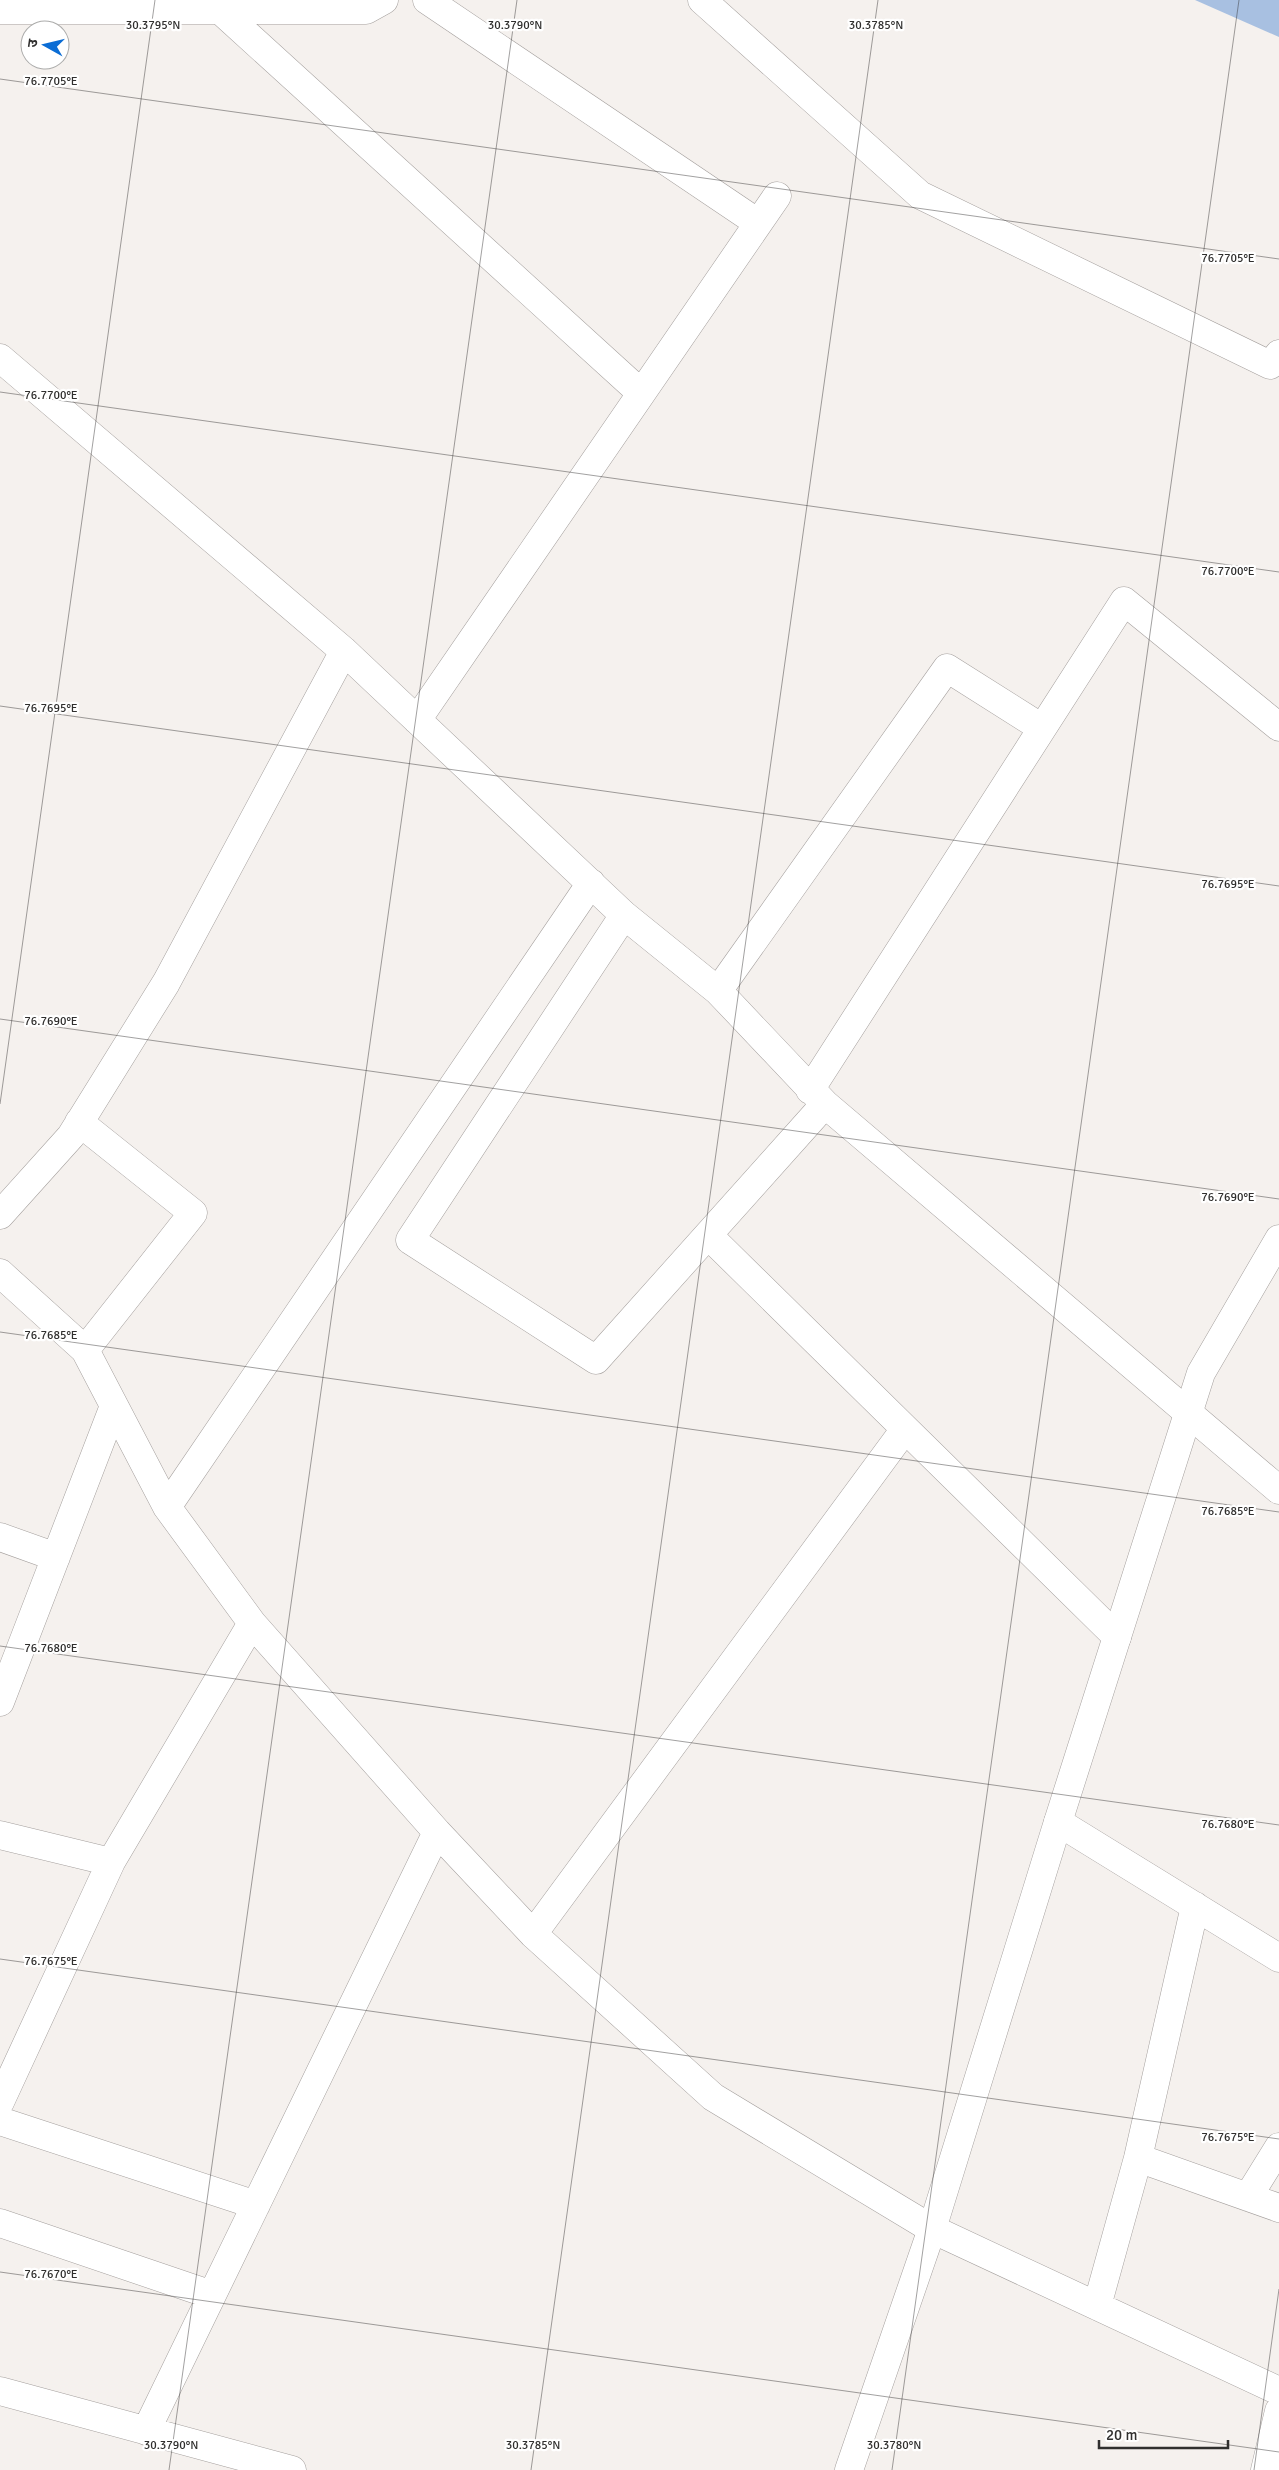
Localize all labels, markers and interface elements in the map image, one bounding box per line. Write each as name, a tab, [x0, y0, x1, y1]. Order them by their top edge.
text: 30.3795°N	[126, 18, 180, 33]
text: 30.3790°N	[488, 18, 542, 33]
text: 30.3785°N	[849, 18, 903, 33]
north arrow	[20, 20, 70, 70]
text: उ	[24, 37, 42, 49]
text: 76.7705°E	[24, 74, 78, 89]
text: 76.7705°E	[1201, 251, 1255, 266]
text: 76.7700°E	[24, 388, 78, 403]
text: 76.7700°E	[1201, 564, 1255, 579]
text: 76.7695°E	[24, 701, 78, 716]
text: 76.7695°E	[1201, 877, 1255, 892]
text: 76.7690°E	[24, 1014, 78, 1029]
text: 76.7690°E	[1201, 1190, 1255, 1205]
text: 76.7685°E	[24, 1328, 78, 1343]
text: 76.7685°E	[1201, 1504, 1255, 1519]
text: 76.7680°E	[24, 1641, 78, 1656]
text: 76.7680°E	[1201, 1817, 1255, 1832]
text: 76.7675°E	[24, 1954, 78, 1969]
text: 76.7675°E	[1201, 2130, 1255, 2145]
text: 76.7670°E	[24, 2267, 78, 2282]
scale bar	[1099, 2418, 1228, 2450]
text: 20 m	[1106, 2426, 1137, 2444]
text: 30.3790°N	[144, 2438, 198, 2453]
text: 30.3785°N	[506, 2438, 560, 2453]
text: 30.3780°N	[867, 2438, 921, 2453]

